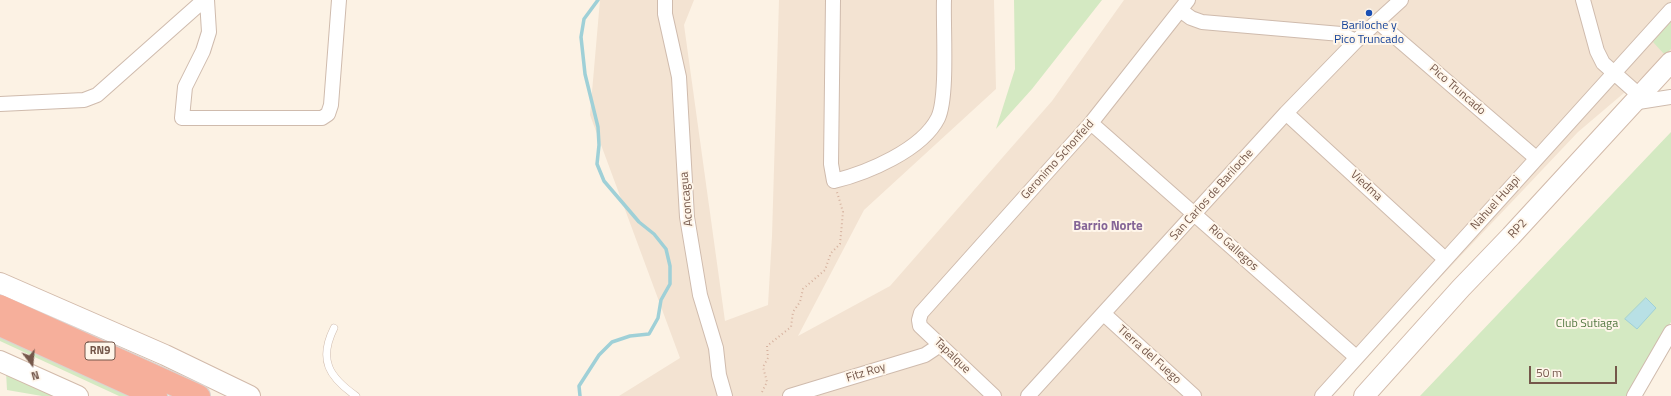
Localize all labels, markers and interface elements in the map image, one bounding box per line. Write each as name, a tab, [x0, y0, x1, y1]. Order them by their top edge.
marker: Bariloche y Pico Truncado	[1364, 8, 1374, 18]
place label: Bariloche y Pico Truncado	[1334, 19, 1404, 47]
street label: Pico Truncado	[1426, 62, 1488, 118]
street label: Geronimo Schonfeld	[1019, 117, 1097, 203]
street label: San Carlos de Bariloche	[1167, 146, 1257, 244]
street label: Viedma	[1347, 168, 1385, 204]
street label: Aconcagua	[677, 171, 697, 227]
street label: Nahuel Huapi	[1468, 173, 1524, 233]
street label: RP2	[1505, 216, 1531, 242]
district label: Barrio Norte	[1073, 219, 1143, 235]
street label: Rio Gallegos	[1205, 222, 1261, 274]
park label: Club Sutiaga	[1556, 317, 1618, 331]
street label: Tierra del Fuego	[1114, 323, 1184, 387]
street label: Tapalque	[931, 335, 973, 377]
road number: RN9	[85, 342, 115, 360]
north arrow	[12, 344, 52, 384]
scale bar	[1531, 358, 1619, 384]
street label: Fitz Roy	[845, 360, 887, 386]
text: 50 m	[1536, 363, 1562, 382]
text: N	[29, 367, 41, 384]

